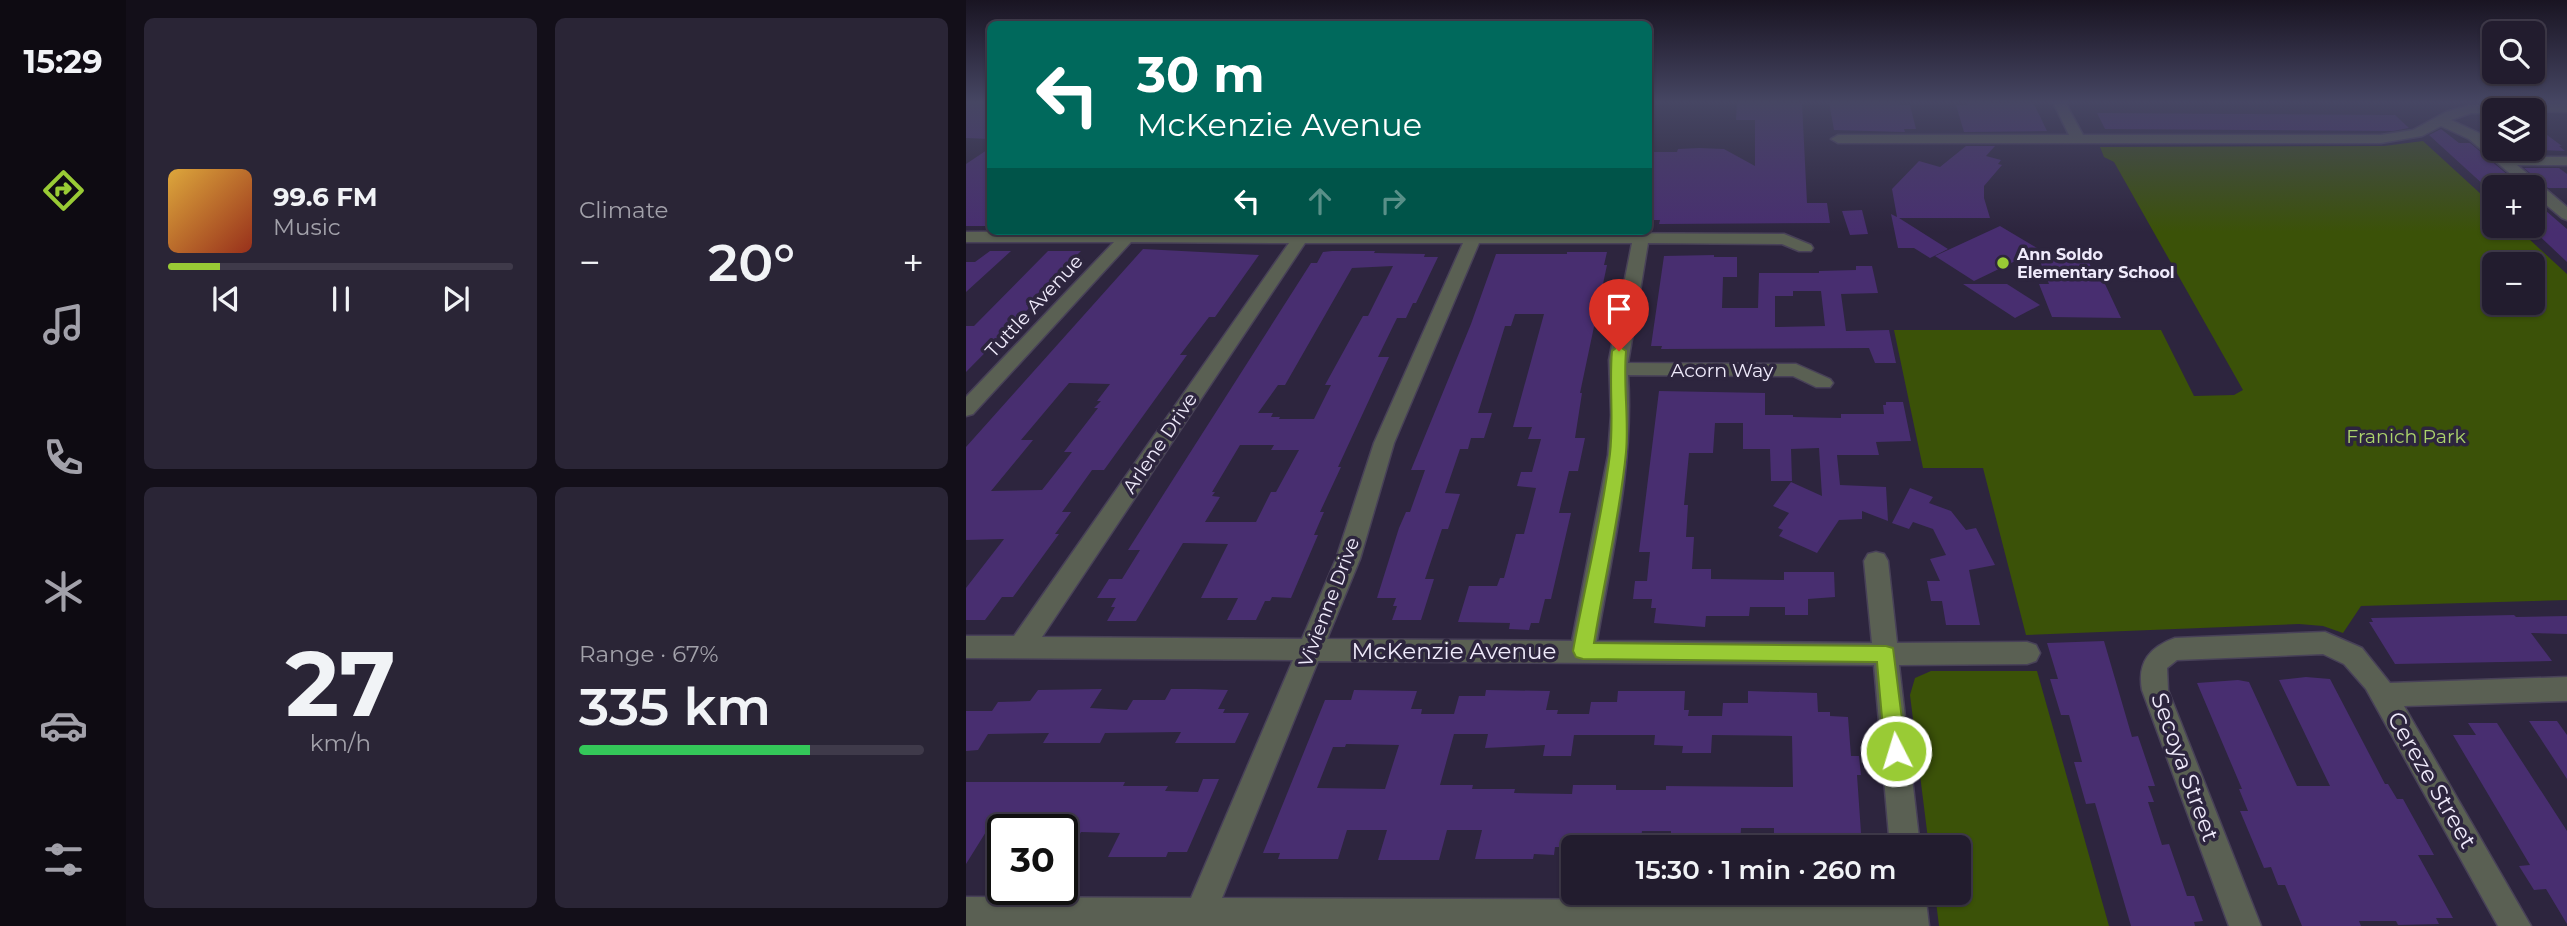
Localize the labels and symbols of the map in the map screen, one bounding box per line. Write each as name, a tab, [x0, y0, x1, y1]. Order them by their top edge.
place label: Ann Soldo Elementary School	[2016, 245, 2175, 282]
street label: Tuttle Avenue	[981, 250, 1087, 362]
marker: Ann Soldo Elementary School	[1995, 255, 2011, 271]
pin	[1589, 279, 1649, 351]
street label: Acorn Way	[1671, 359, 1774, 382]
street label: Arlene Drive	[1118, 388, 1202, 498]
park label: Franich Park	[2346, 425, 2466, 448]
street label: Vivienne Drive	[1294, 534, 1364, 670]
street label: McKenzie Avenue	[1352, 637, 1556, 665]
street label: Secoya Street	[2145, 689, 2225, 845]
street label: Cereze Street	[2382, 707, 2482, 853]
position arrow	[1859, 714, 1933, 788]
speed limit sign: 30	[987, 814, 1078, 905]

